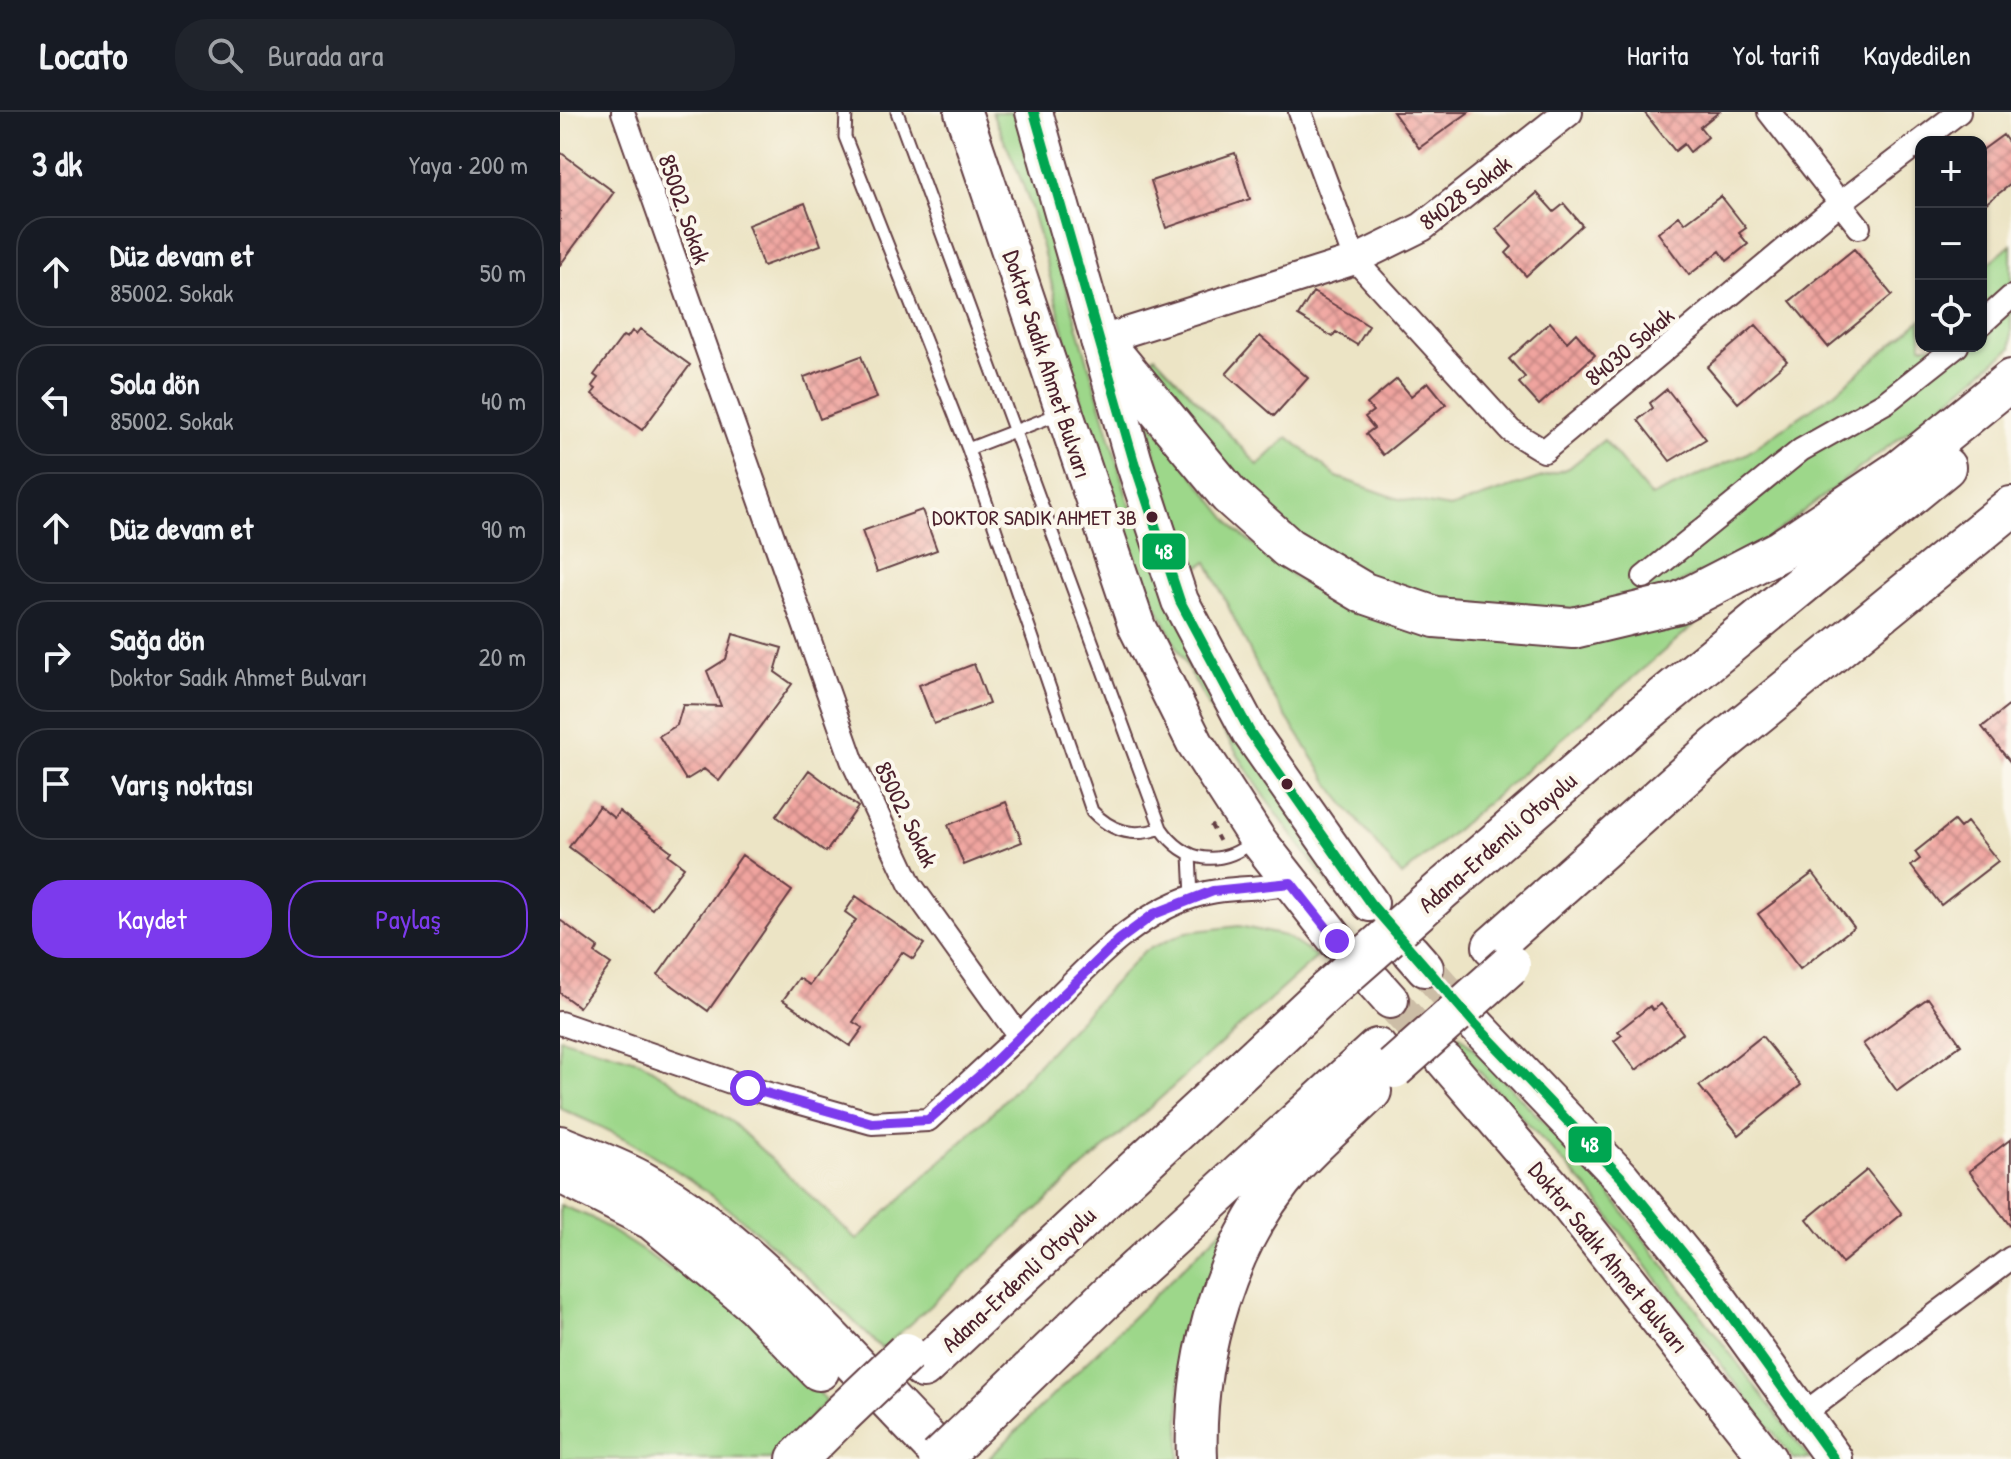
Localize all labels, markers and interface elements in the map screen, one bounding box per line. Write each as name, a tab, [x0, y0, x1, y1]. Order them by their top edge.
search box	[175, 19, 735, 91]
text: Locato	[40, 29, 127, 81]
icon: search	[203, 33, 247, 77]
text: Burada ara	[267, 35, 383, 75]
text: Harita	[1627, 36, 1689, 74]
text: Yol tarifi	[1733, 36, 1819, 74]
text: Kaydedilen	[1863, 36, 1971, 74]
map controls	[1915, 136, 1987, 352]
button: +	[1915, 136, 1987, 208]
text: 3 dk	[32, 141, 82, 187]
text: Yaya · 200 m	[409, 147, 528, 182]
street label: 84028 Sokak	[1413, 147, 1518, 237]
street label: 85002. Sokak	[651, 150, 719, 268]
button: −	[1915, 208, 1987, 280]
text: Düz devam et	[110, 235, 253, 275]
street label: Doktor Sadık Ahmet Bulvarı	[996, 246, 1100, 482]
icon: ahead	[34, 250, 78, 294]
text: 50 m	[480, 255, 526, 290]
text: 85002. Sokak	[110, 275, 233, 310]
button: locate	[1915, 280, 1987, 352]
street label: 84030 Sokak	[1578, 299, 1680, 393]
text: Sola dön	[110, 363, 200, 403]
icon: left	[34, 378, 78, 422]
text: 40 m	[481, 383, 526, 418]
text: 85002. Sokak	[110, 403, 233, 438]
place label: DOKTOR SADIK AHMET 3B	[932, 502, 1137, 532]
icon: ahead	[34, 506, 78, 550]
text: Düz devam et	[110, 508, 253, 548]
marker: DOKTOR SADIK AHMET 3B	[1144, 509, 1160, 525]
text: 90 m	[481, 511, 526, 546]
line badge: 48	[1141, 532, 1187, 571]
text: 48	[1155, 536, 1173, 566]
text: Sağa dön	[110, 619, 205, 659]
icon: right	[34, 634, 78, 678]
text: 20 m	[479, 639, 526, 674]
text: Doktor Sadık Ahmet Bulvarı	[110, 659, 367, 694]
street label: 85002. Sokak	[868, 756, 946, 872]
icon: arrive	[34, 762, 78, 806]
text: Varış noktası	[110, 764, 254, 804]
street label: Adana-Erdemli Otoyolu	[1411, 764, 1583, 920]
unlabelled marker	[1279, 776, 1295, 792]
button: Kaydet	[32, 880, 272, 958]
button: Paylaş	[288, 880, 528, 958]
route end	[1319, 923, 1355, 959]
route start	[730, 1070, 766, 1106]
line badge: 48	[1567, 1125, 1613, 1164]
text: 48	[1581, 1129, 1599, 1159]
street label: Doktor Sadık Ahmet Bulvarı	[1522, 1155, 1696, 1359]
street label: Adana-Erdemli Otoyolu	[934, 1199, 1102, 1359]

